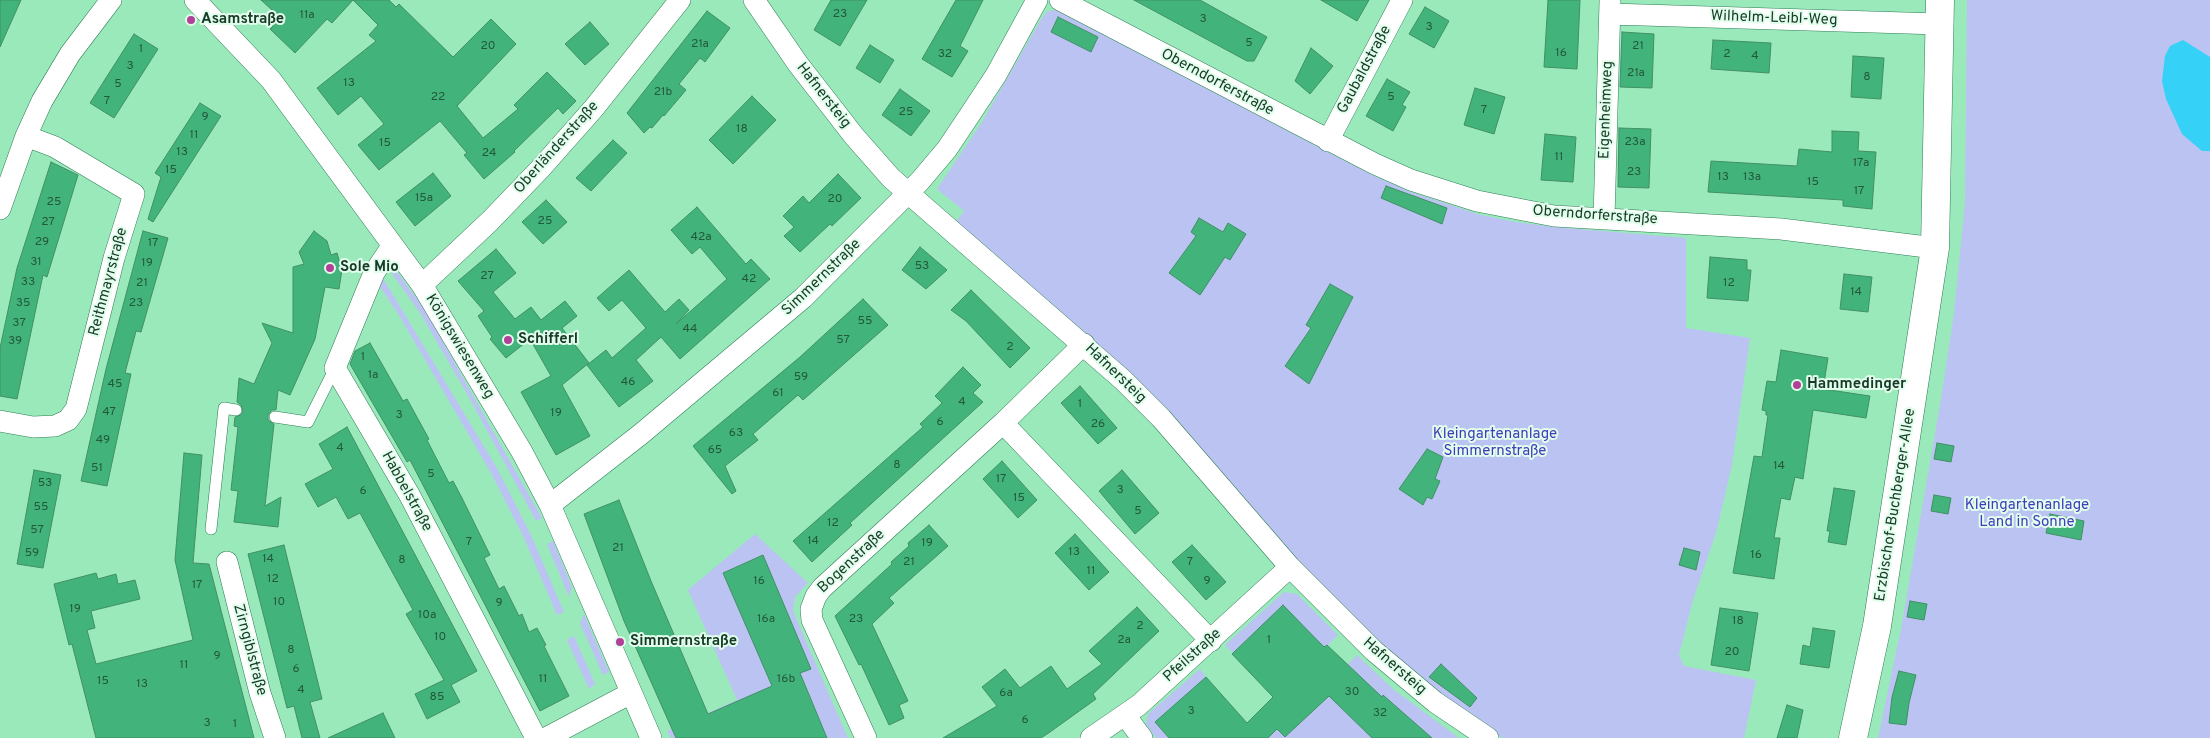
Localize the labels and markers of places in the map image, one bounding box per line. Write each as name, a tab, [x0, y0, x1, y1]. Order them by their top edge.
place label: Asamstraße	[201, 11, 284, 29]
marker: Asamstraße	[185, 14, 197, 26]
place label: Sole Mio	[340, 259, 399, 277]
marker: Sole Mio	[324, 262, 336, 274]
place label: Schifferl	[518, 331, 578, 349]
marker: Schifferl	[502, 334, 514, 346]
place label: Hammedinger	[1807, 376, 1906, 394]
marker: Hammedinger	[1791, 379, 1803, 391]
place label: Simmernstraße	[630, 633, 737, 651]
marker: Simmernstraße	[614, 636, 626, 648]

